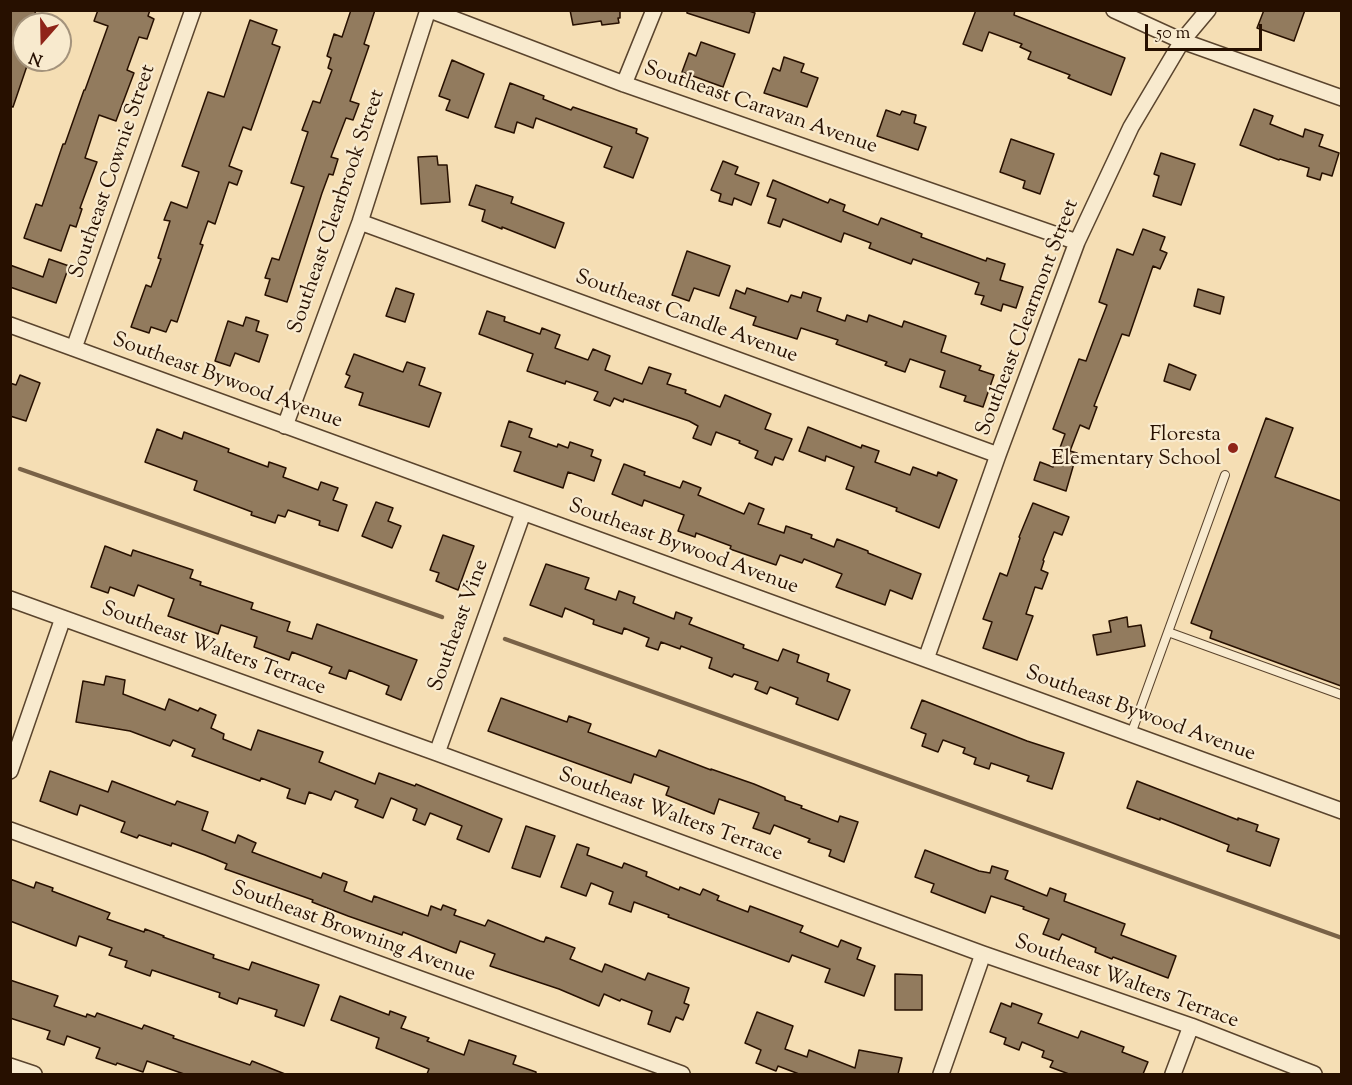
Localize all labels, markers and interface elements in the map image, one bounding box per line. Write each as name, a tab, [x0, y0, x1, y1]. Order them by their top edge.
north arrow	[12, 12, 72, 72]
scale bar	[1148, 12, 1265, 50]
text: 50 m	[1156, 21, 1190, 47]
text: N	[26, 45, 46, 70]
street label: Southeast Caravan Avenue	[640, 57, 880, 161]
street label: Southeast Cownie Street	[66, 62, 162, 282]
street label: Southeast Clearbrook Street	[284, 87, 392, 337]
street label: Southeast Clearmont Street	[972, 196, 1086, 440]
street label: Southeast Candle Avenue	[571, 266, 801, 370]
street label: Southeast Bywood Avenue	[109, 329, 345, 435]
place label: Floresta Elementary School	[1052, 423, 1221, 473]
marker: Floresta Elementary School	[1226, 441, 1240, 455]
street label: Southeast Bywood Avenue	[565, 495, 801, 601]
street label: Southeast Vine	[424, 557, 496, 695]
street label: Southeast Walters Terrace	[97, 598, 329, 702]
street label: Southeast Bywood Avenue	[1022, 662, 1258, 768]
street label: Southeast Walters Terrace	[554, 764, 786, 868]
street label: Southeast Browning Avenue	[228, 877, 478, 989]
street label: Southeast Walters Terrace	[1010, 931, 1242, 1035]

